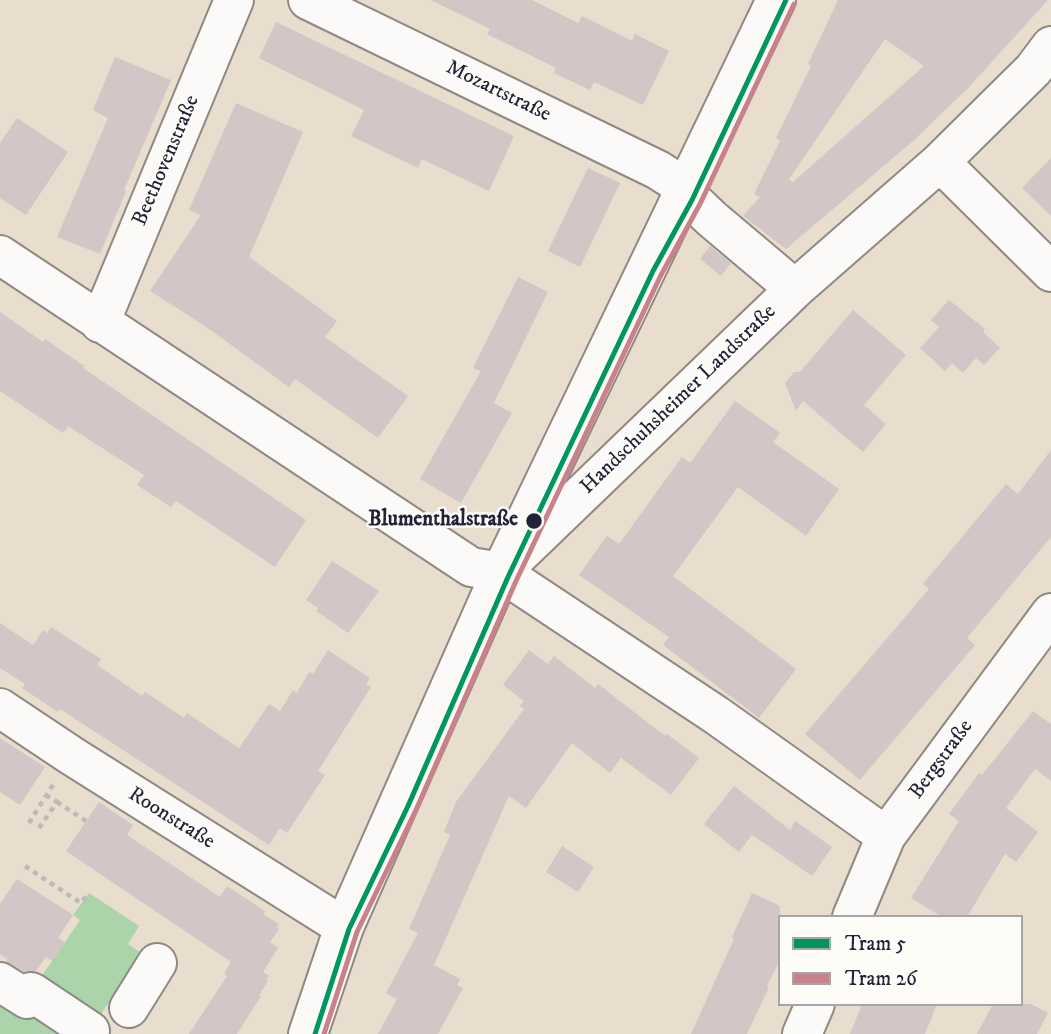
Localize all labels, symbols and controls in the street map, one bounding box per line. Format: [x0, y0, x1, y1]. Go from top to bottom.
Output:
street label: Mozartstraße [441, 56, 555, 128]
street label: Beethovenstraße [128, 92, 206, 230]
street label: Handschuhsheimer Landstraße [576, 300, 782, 500]
place label: Blumenthalstraße [368, 508, 518, 534]
marker: Blumenthalstraße [524, 511, 544, 531]
street label: Bergstraße [905, 715, 979, 805]
street label: Roonstraße [123, 783, 219, 855]
legend [778, 915, 1023, 1006]
text: Tram 5 [845, 931, 906, 957]
text: Tram 26 [845, 966, 917, 992]

